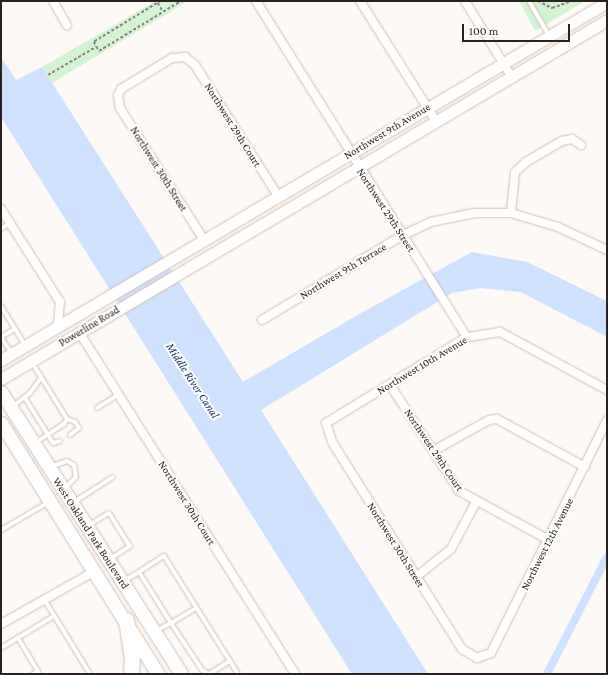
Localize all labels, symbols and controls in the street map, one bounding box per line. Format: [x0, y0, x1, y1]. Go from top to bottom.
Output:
scale bar [464, 16, 572, 42]
text: 100 m [469, 24, 498, 38]
street label: Northwest 29th Court [202, 81, 264, 169]
street label: Northwest 9th Avenue [341, 100, 433, 162]
street label: Northwest 30th Street [128, 124, 190, 214]
street label: Northwest 29th Street [354, 166, 418, 254]
street label: Northwest 9th Terrace [297, 240, 389, 302]
street label: Powerline Road [56, 303, 122, 349]
street label: Northwest 10th Avenue [375, 333, 469, 397]
water label: Middle River Canal [162, 340, 222, 422]
street label: Northwest 29th Court [402, 406, 466, 494]
street label: Northwest 30th Court [156, 458, 218, 548]
street label: West Oakland Park Boulevard [50, 475, 132, 591]
street label: Northwest 12th Avenue [518, 496, 576, 592]
street label: Northwest 30th Street [365, 500, 427, 590]

